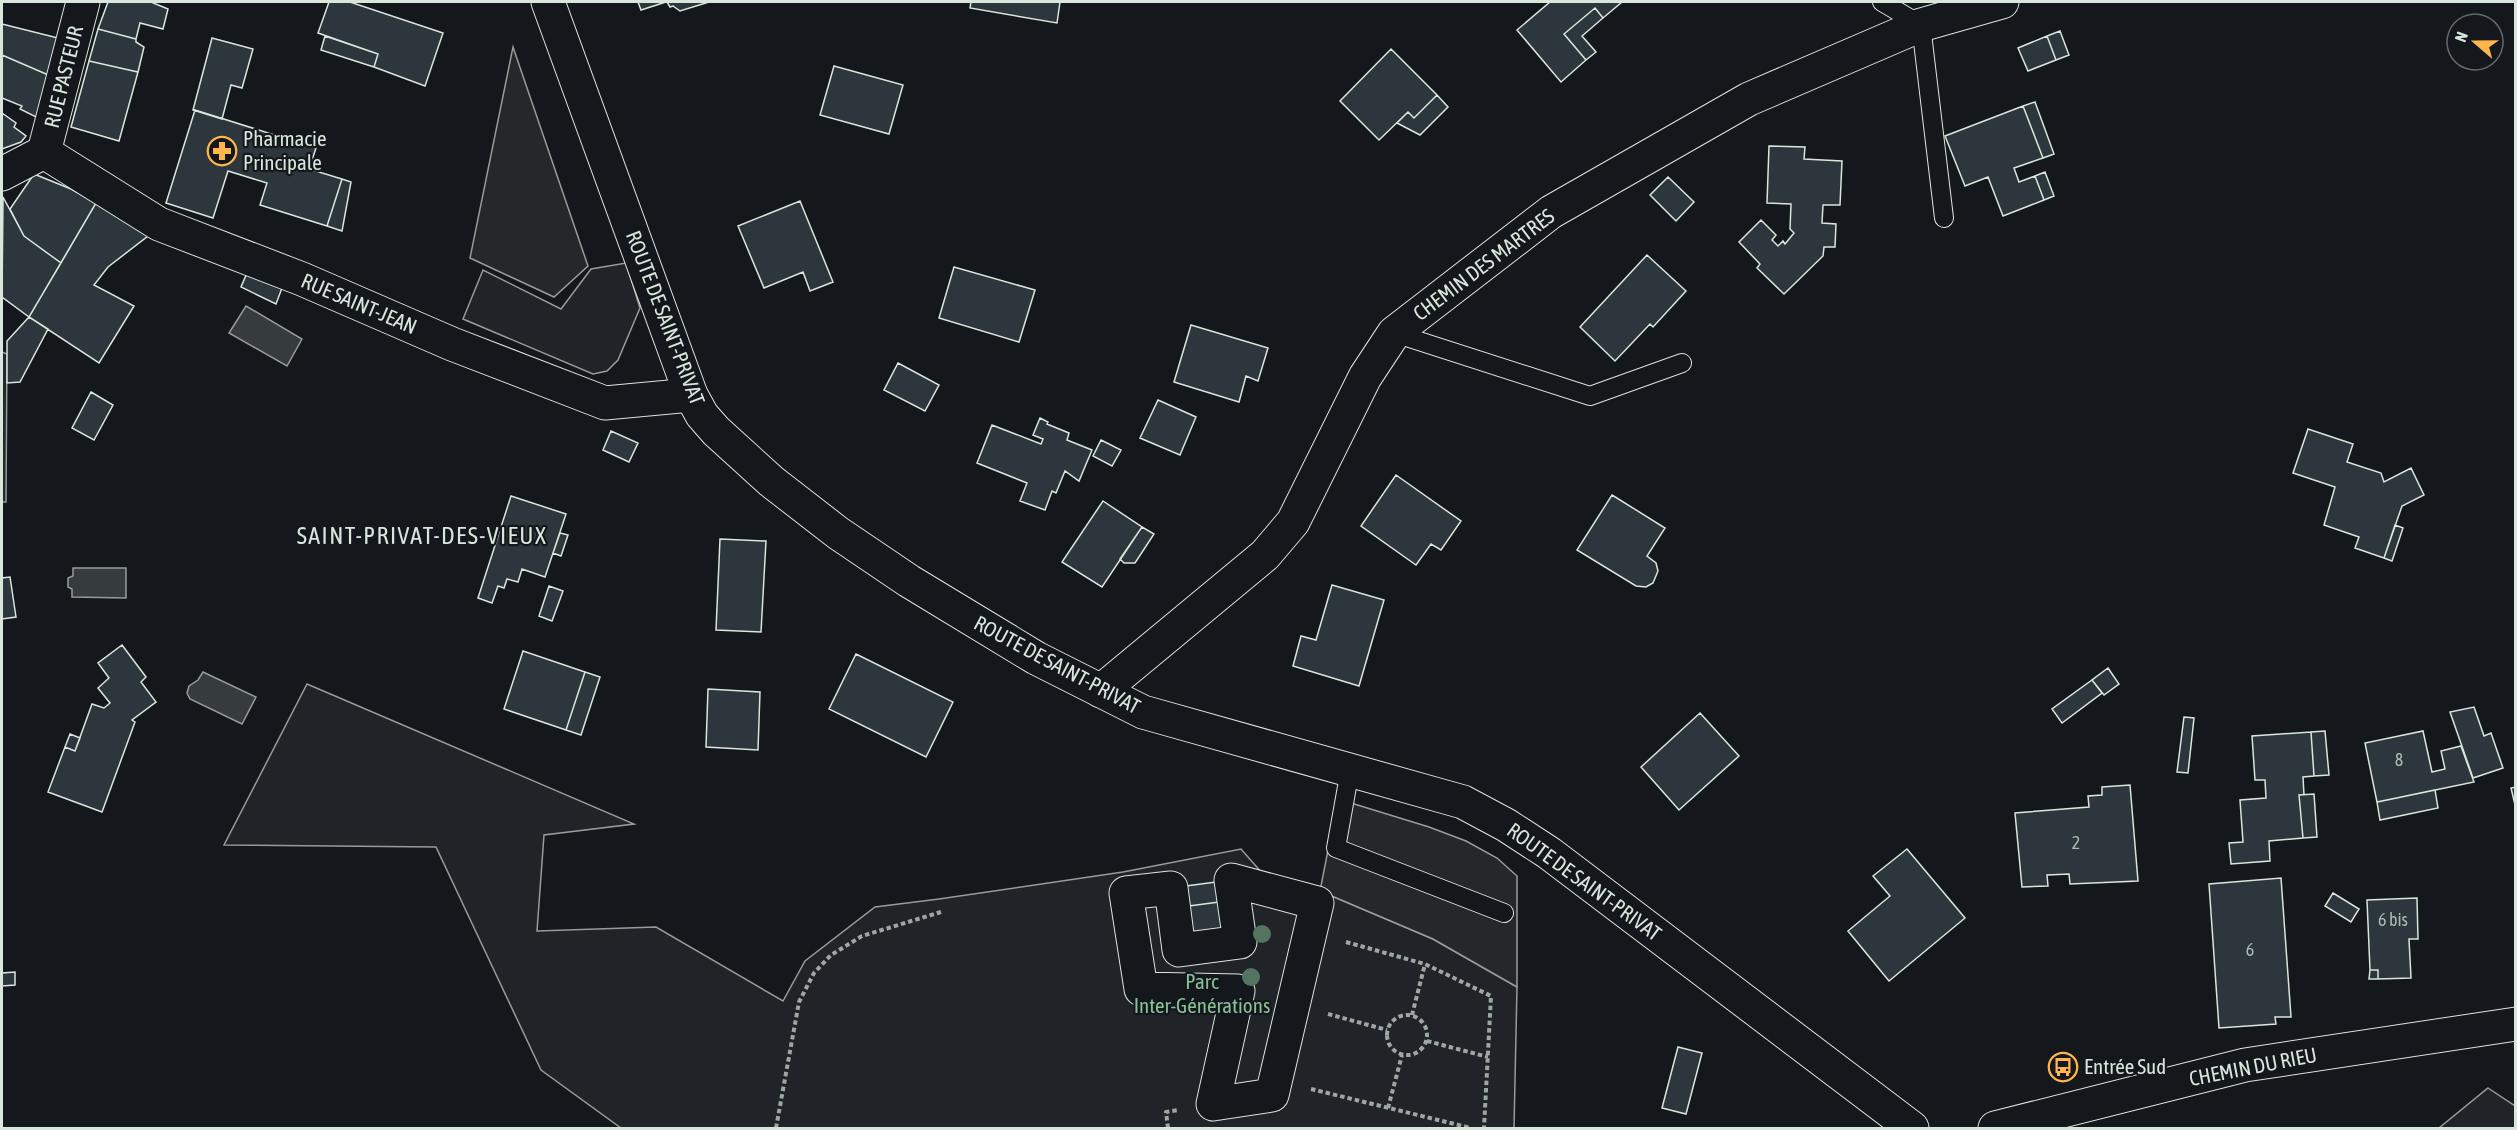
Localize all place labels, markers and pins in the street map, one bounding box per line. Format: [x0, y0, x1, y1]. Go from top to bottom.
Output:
place label: Pharmacie Principale [243, 126, 326, 174]
pharmacy icon: Pharmacie Principale [206, 135, 238, 167]
bus stop icon: Entrée Sud [2047, 1051, 2079, 1083]
place label: Entrée Sud [2084, 1054, 2166, 1078]

